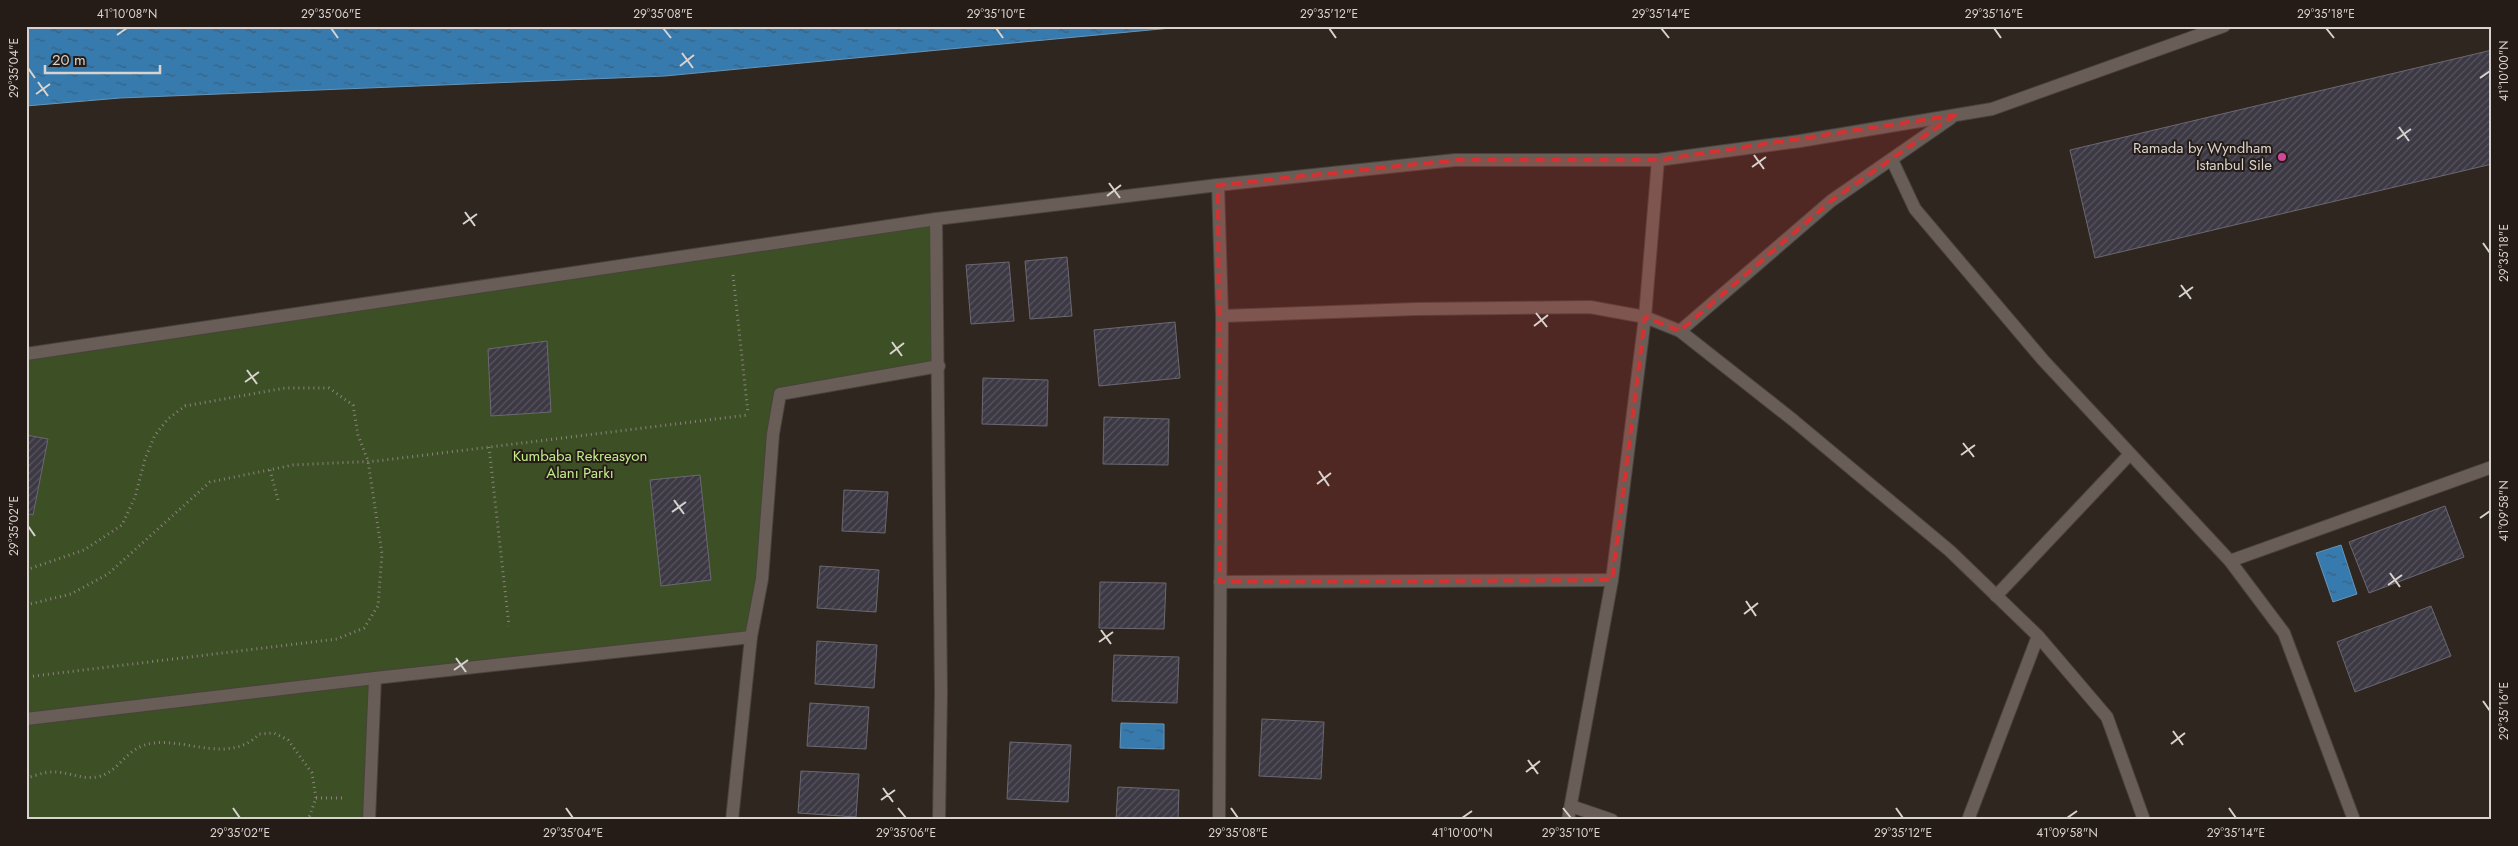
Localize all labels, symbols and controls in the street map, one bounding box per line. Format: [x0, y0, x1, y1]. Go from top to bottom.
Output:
text: 41°10'08"N [97, 5, 157, 23]
text: 29°35'06"E [301, 5, 361, 23]
text: 29°35'08"E [633, 5, 693, 23]
text: 29°35'10"E [967, 5, 1025, 23]
text: 29°35'12"E [1300, 5, 1358, 23]
text: 29°35'14"E [1632, 5, 1690, 23]
text: 29°35'16"E [1965, 5, 2023, 23]
text: 29°35'18"E [2297, 5, 2355, 23]
text: 29°35'04"E [5, 38, 23, 98]
text: 41°10'00"N [2495, 40, 2513, 102]
scale bar [45, 42, 160, 74]
text: 20 m [52, 49, 86, 71]
place label: Ramada by Wyndham Istanbul Sile [2133, 137, 2272, 176]
marker: Ramada by Wyndham Istanbul Sile [2276, 151, 2288, 163]
text: 29°35'18"E [2495, 224, 2513, 282]
park label: Kumbaba Rekreasyon Alanı Parkı [513, 445, 647, 484]
text: 41°09'58"N [2495, 480, 2513, 542]
text: 29°35'02"E [5, 496, 23, 556]
text: 29°35'16"E [2495, 682, 2513, 740]
text: 29°35'02"E [210, 824, 270, 842]
text: 29°35'04"E [543, 824, 603, 842]
text: 29°35'06"E [876, 824, 936, 842]
text: 29°35'08"E [1208, 824, 1268, 842]
text: 41°10'00"N [1431, 824, 1493, 842]
text: 29°35'10"E [1542, 824, 1600, 842]
text: 29°35'12"E [1874, 824, 1932, 842]
text: 41°09'58"N [2036, 824, 2098, 842]
text: 29°35'14"E [2207, 824, 2265, 842]

